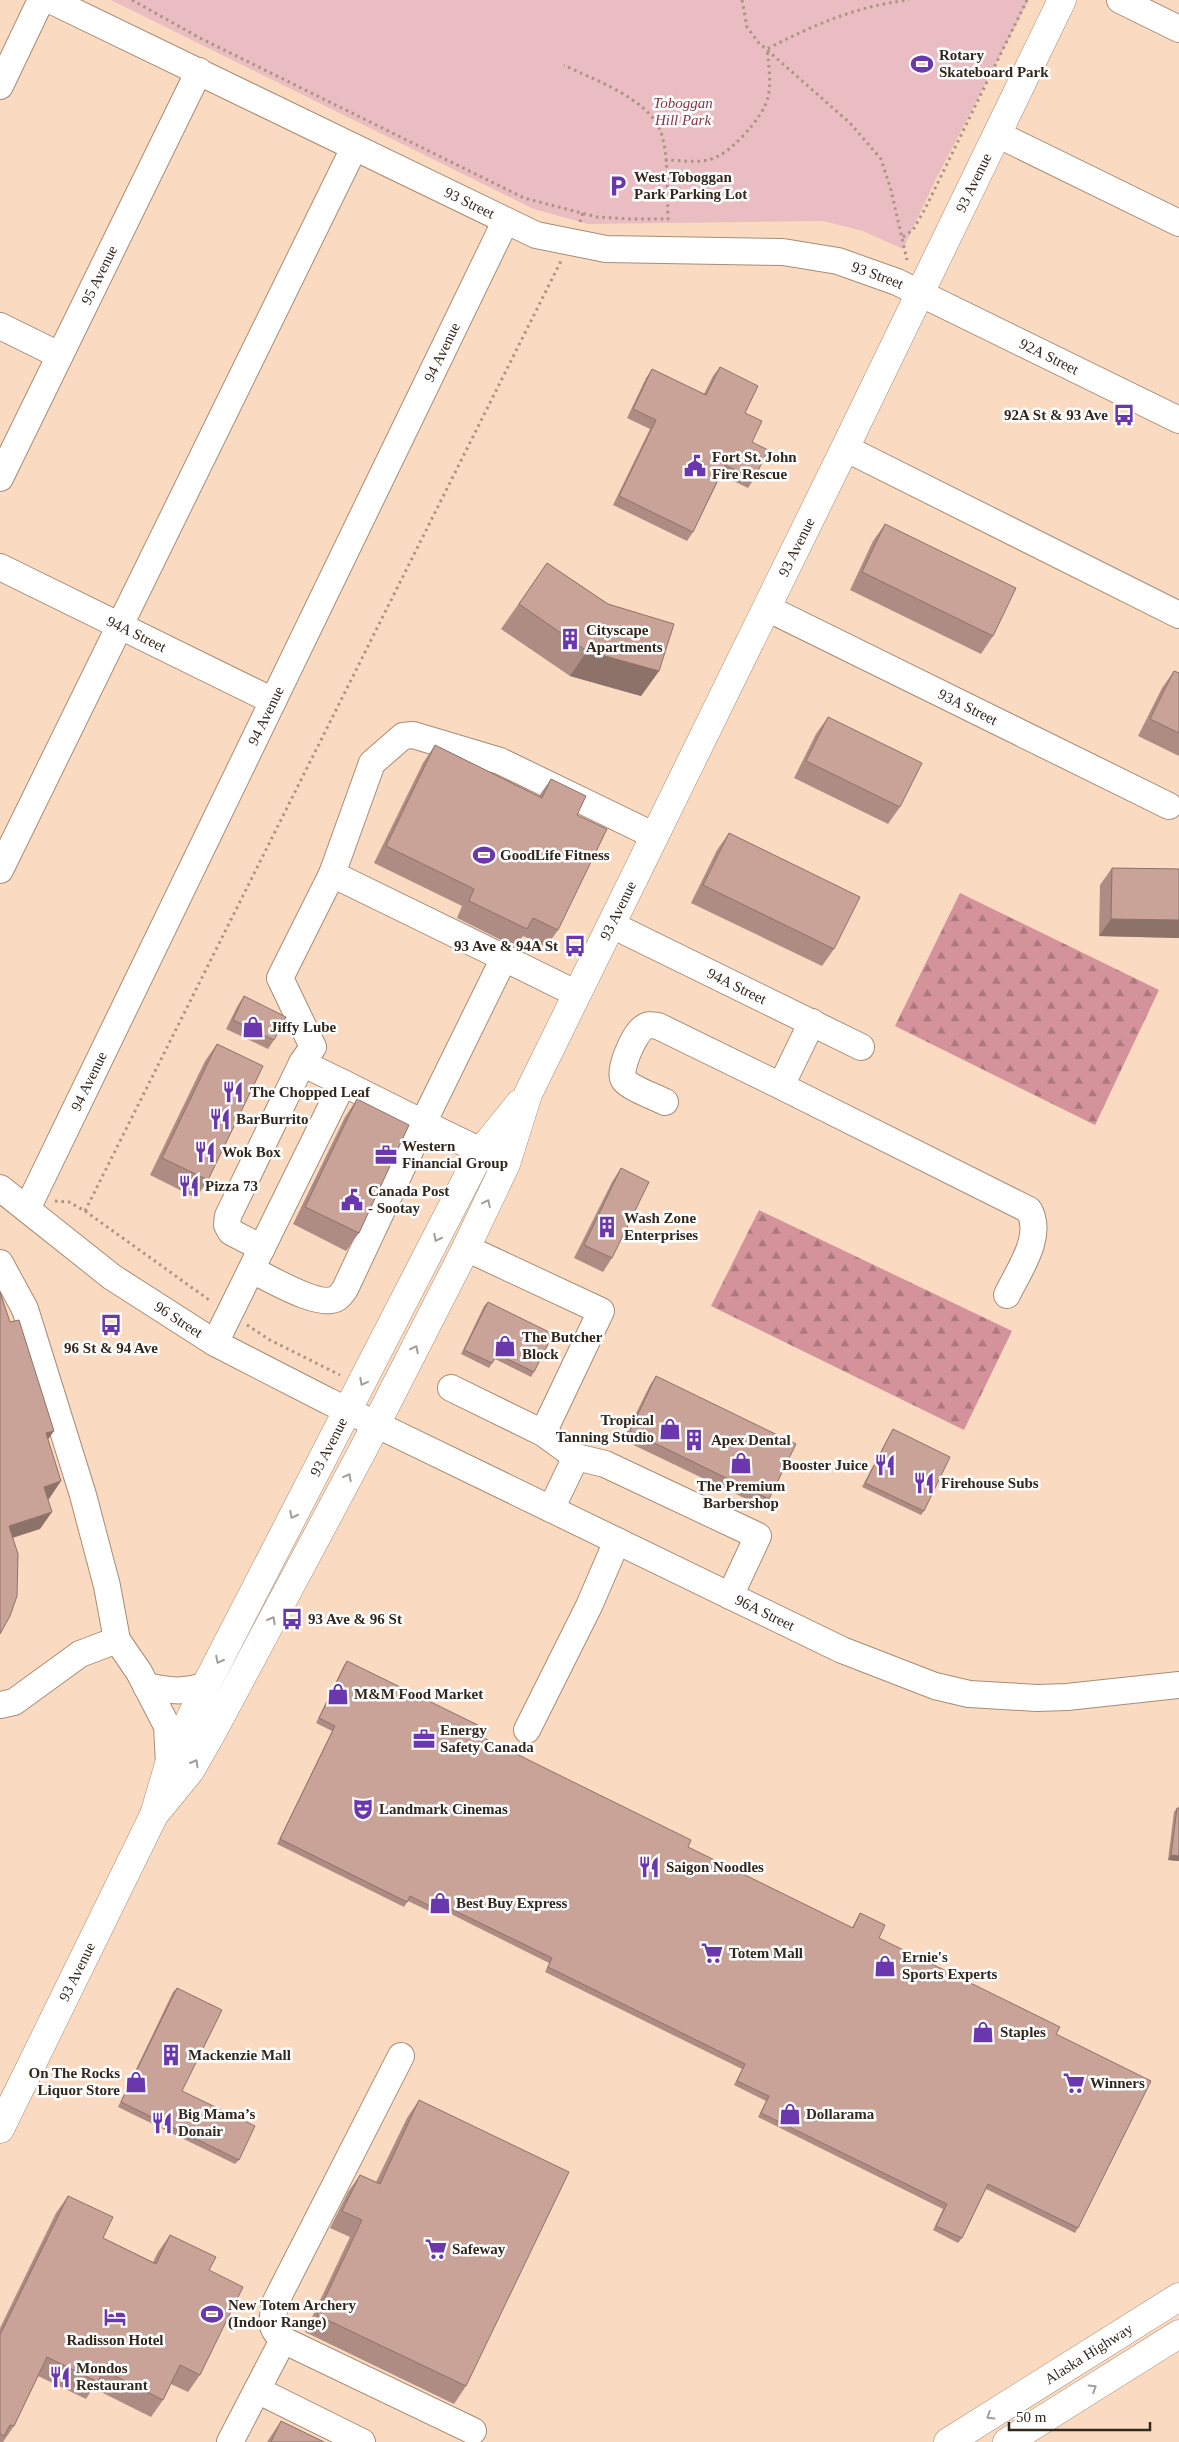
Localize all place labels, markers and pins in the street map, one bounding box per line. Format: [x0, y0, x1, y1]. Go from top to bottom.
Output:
place label: Rotary Skateboard Park [939, 47, 1049, 80]
sports icon: Rotary Skateboard Park [909, 51, 935, 77]
place label: West Toboggan Park Parking Lot [634, 169, 747, 202]
parking icon: West Toboggan Park Parking Lot [605, 173, 631, 199]
bus stop icon: 92A St & 93 Ave [1111, 402, 1137, 428]
place label: 92A St & 93 Ave [1004, 407, 1108, 423]
place label: Fort St. John Fire Rescue [712, 449, 797, 482]
public building icon: Fort St. John Fire Rescue [682, 453, 708, 479]
place label: Cityscape Apartments [586, 622, 663, 655]
building icon: Cityscape Apartments [557, 626, 583, 652]
sports icon: GoodLife Fitness [471, 842, 497, 868]
place label: GoodLife Fitness [500, 847, 610, 863]
bus stop icon: 93 Ave & 94A St [562, 933, 588, 959]
place label: 93 Ave & 94A St [454, 938, 558, 954]
shop icon: Jiffy Lube [240, 1014, 266, 1040]
place label: Jiffy Lube [270, 1019, 337, 1035]
restaurant icon: The Chopped Leaf [220, 1079, 246, 1105]
place label: The Chopped Leaf [250, 1084, 371, 1100]
restaurant icon: BarBurrito [207, 1106, 233, 1132]
place label: BarBurrito [236, 1111, 309, 1127]
place label: Western Financial Group [402, 1138, 508, 1171]
restaurant icon: Wok Box [192, 1139, 218, 1165]
office icon: Western Financial Group [373, 1142, 399, 1168]
place label: Wok Box [222, 1144, 281, 1160]
restaurant icon: Pizza 73 [176, 1173, 202, 1199]
place label: Pizza 73 [205, 1178, 258, 1194]
place label: Canada Post - Sootay [368, 1183, 449, 1216]
public building icon: Canada Post - Sootay [339, 1187, 365, 1213]
place label: Wash Zone Enterprises [624, 1210, 698, 1243]
building icon: Wash Zone Enterprises [594, 1214, 620, 1240]
bus stop icon: 96 St & 94 Ave [98, 1312, 124, 1338]
place label: The Butcher Block [522, 1329, 603, 1362]
shop icon: The Butcher Block [492, 1333, 518, 1359]
place label: 96 St & 94 Ave [64, 1340, 158, 1356]
place label: Tropical Tanning Studio [556, 1412, 654, 1445]
shop icon: Tropical Tanning Studio [657, 1416, 683, 1442]
building icon: Apex Dental [681, 1427, 707, 1453]
place label: Apex Dental [711, 1432, 791, 1448]
shop icon: The Premium Barbershop [728, 1450, 754, 1476]
restaurant icon: Booster Juice [872, 1452, 898, 1478]
place label: Booster Juice [782, 1457, 868, 1473]
restaurant icon: Firehouse Subs [911, 1470, 937, 1496]
place label: Firehouse Subs [941, 1475, 1039, 1491]
place label: The Premium Barbershop [697, 1478, 786, 1511]
bus stop icon: 93 Ave & 96 St [279, 1606, 305, 1632]
place label: 93 Ave & 96 St [308, 1611, 402, 1627]
shop icon: M&M Food Market [325, 1681, 351, 1707]
place label: M&M Food Market [354, 1686, 483, 1702]
place label: Energy Safety Canada [440, 1722, 534, 1755]
office icon: Energy Safety Canada [411, 1726, 437, 1752]
theatre icon: Landmark Cinemas [350, 1796, 376, 1822]
place label: Landmark Cinemas [379, 1801, 508, 1817]
restaurant icon: Saigon Noodles [636, 1854, 662, 1880]
place label: Saigon Noodles [666, 1859, 764, 1875]
shop icon: Best Buy Express [427, 1890, 453, 1916]
place label: Best Buy Express [456, 1895, 568, 1911]
supermarket icon: Totem Mall [699, 1940, 725, 1966]
place label: Totem Mall [729, 1945, 803, 1961]
place label: Ernie's Sports Experts [902, 1949, 998, 1982]
shop icon: Ernie's Sports Experts [872, 1953, 898, 1979]
shop icon: Staples [970, 2019, 996, 2045]
place label: Staples [1000, 2024, 1046, 2040]
building icon: Mackenzie Mall [158, 2042, 184, 2068]
place label: Mackenzie Mall [188, 2047, 291, 2063]
place label: On The Rocks Liquor Store [29, 2065, 120, 2098]
shop icon: On The Rocks Liquor Store [123, 2069, 149, 2095]
supermarket icon: Winners [1061, 2070, 1087, 2096]
place label: Winners [1090, 2075, 1145, 2091]
shop icon: Dollarama [777, 2101, 803, 2127]
place label: Big Mama’s Donair [178, 2106, 256, 2139]
place label: Dollarama [806, 2106, 875, 2122]
restaurant icon: Big Mama’s Donair [149, 2110, 175, 2136]
supermarket icon: Safeway [423, 2236, 449, 2262]
place label: Safeway [452, 2241, 506, 2257]
place label: New Totem Archery (Indoor Range) [228, 2297, 357, 2331]
sports icon: New Totem Archery (Indoor Range) [199, 2301, 225, 2327]
hotel icon: Radisson Hotel [102, 2304, 128, 2330]
place label: Radisson Hotel [66, 2332, 164, 2348]
place label: Mondos Restaurant [76, 2360, 148, 2393]
restaurant icon: Mondos Restaurant [47, 2364, 73, 2390]

